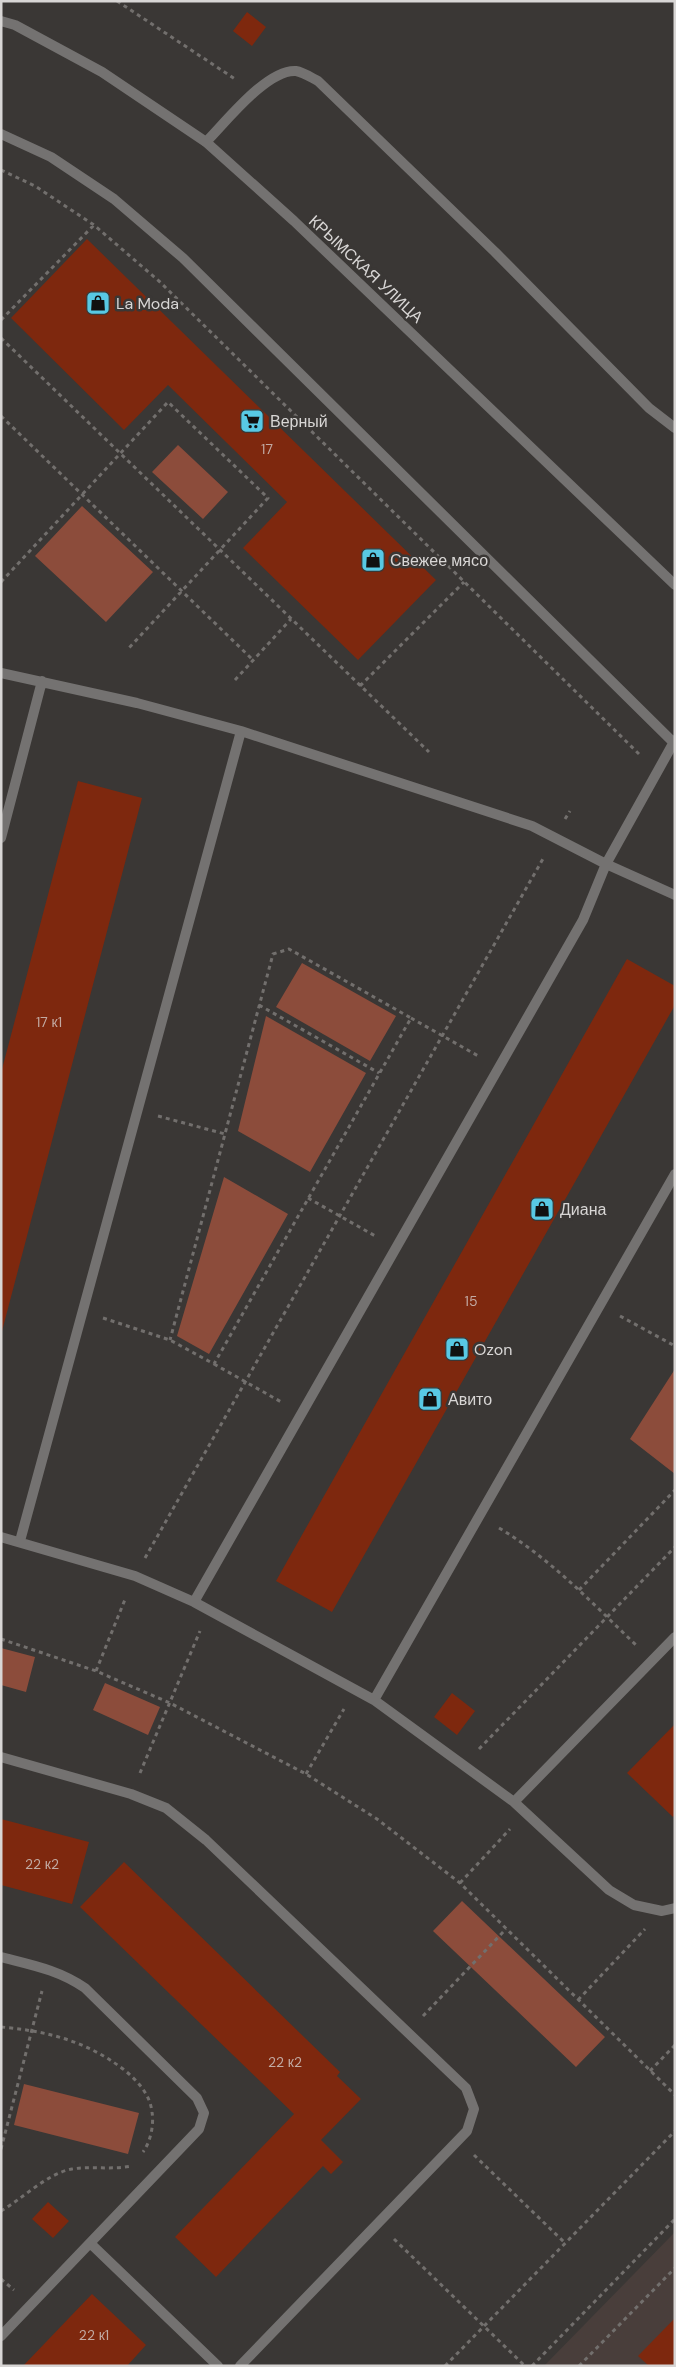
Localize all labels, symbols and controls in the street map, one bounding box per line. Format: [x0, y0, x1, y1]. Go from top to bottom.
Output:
street label: КРЫМСКАЯ УЛИЦА [304, 211, 428, 328]
shop icon: La Moda [85, 290, 111, 316]
place label: La Moda [116, 293, 179, 314]
supermarket icon: Верный [239, 408, 265, 434]
place label: Верный [270, 411, 328, 432]
house number: 17 [261, 440, 273, 458]
shop icon: Свежее мясо [360, 547, 386, 573]
place label: Свежее мясо [390, 550, 488, 571]
house number: 17 к1 [36, 1013, 62, 1031]
shop icon: Диана [529, 1196, 555, 1222]
place label: Диана [560, 1199, 607, 1220]
house number: 15 [465, 1292, 477, 1310]
shop icon: Ozon [444, 1336, 470, 1362]
place label: Ozon [474, 1339, 512, 1360]
shop icon: Авито [417, 1386, 443, 1412]
place label: Авито [448, 1389, 492, 1410]
house number: 22 к2 [25, 1855, 59, 1873]
house number: 22 к2 [268, 2053, 302, 2071]
house number: 22 к1 [79, 2326, 109, 2344]

